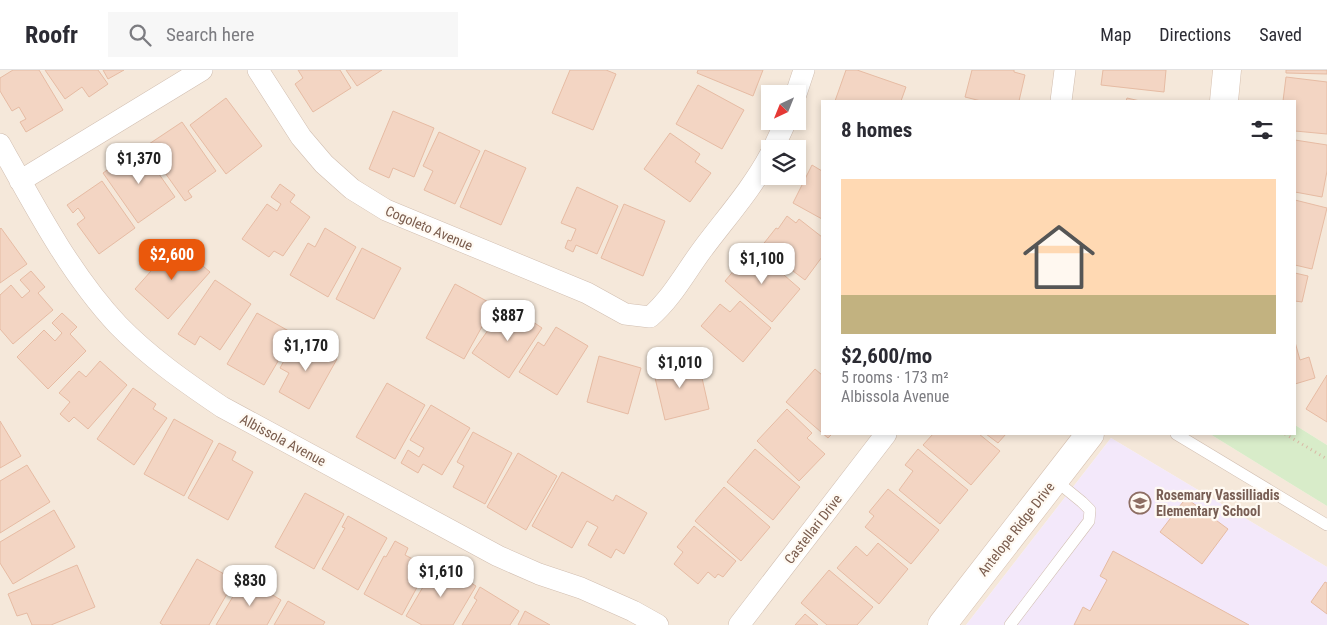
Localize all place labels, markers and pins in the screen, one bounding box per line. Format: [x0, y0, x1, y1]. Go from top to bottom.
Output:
pin: $1,370 [98, 142, 180, 185]
pin: $2,600 [131, 238, 213, 281]
pin: $1,100 [721, 242, 803, 285]
pin: $887 [478, 300, 538, 342]
pin: $1,170 [265, 330, 347, 372]
pin: $1,010 [639, 346, 721, 389]
place label: Rosemary Vassilliadis Elementary School [1156, 487, 1280, 519]
school or university icon: Rosemary Vassilliadis Elementary School [1128, 491, 1152, 515]
pin: $1,610 [400, 556, 482, 598]
pin: $830 [220, 564, 280, 607]

